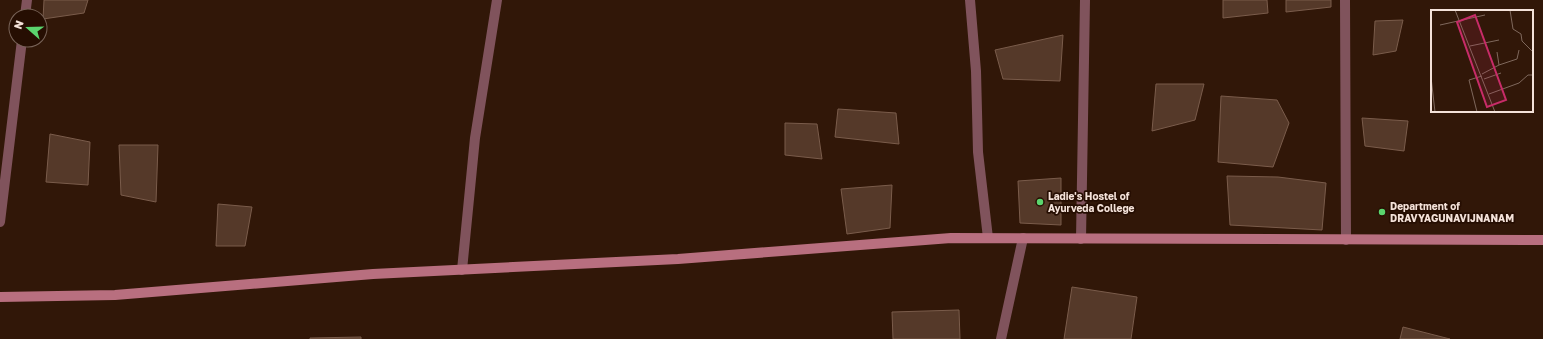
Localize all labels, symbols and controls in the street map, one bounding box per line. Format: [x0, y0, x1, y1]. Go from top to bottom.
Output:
north arrow [8, 8, 48, 48]
inset map [1431, 10, 1533, 112]
text: N [11, 18, 26, 31]
place label: Ladie's Hostel of Ayurveda College [1048, 190, 1135, 214]
marker: Ladie's Hostel of Ayurveda College [1035, 197, 1045, 207]
place label: Department of DRAVYAGUNAVIJNANAM [1390, 200, 1514, 224]
marker: Department of DRAVYAGUNAVIJNANAM [1377, 207, 1387, 217]

